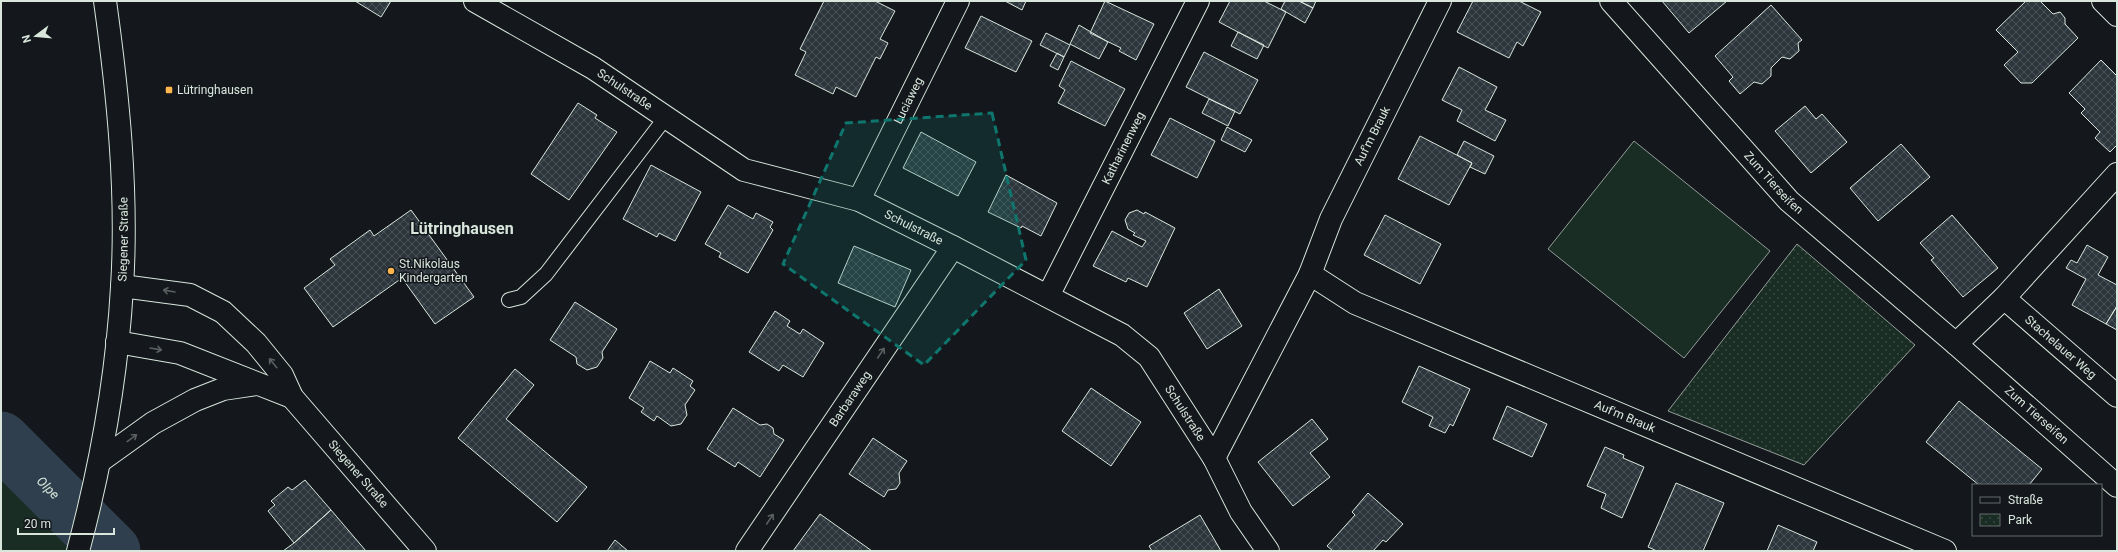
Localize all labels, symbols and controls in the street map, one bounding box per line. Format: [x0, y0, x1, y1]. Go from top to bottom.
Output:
north arrow [16, 16, 56, 56]
text: N [19, 33, 34, 44]
street label: Schulstraße [594, 66, 655, 113]
street label: Luciaweg [891, 75, 926, 126]
place label: Lütringhausen [177, 83, 253, 97]
marker: Lütringhausen [164, 85, 174, 95]
street label: Auf'm Brauk [1351, 103, 1393, 168]
street label: Katharinenweg [1099, 109, 1148, 187]
street label: Zum Tierseifen [1741, 149, 1806, 217]
street label: Siegener Straße [115, 197, 131, 282]
street label: Schulstraße [882, 207, 945, 248]
district label: Lütringhausen [410, 219, 514, 238]
place label: St.Nikolaus Kindergarten [399, 257, 468, 285]
marker: St.Nikolaus Kindergarten [386, 266, 396, 276]
one-way arrow [163, 287, 176, 295]
street label: Stachelauer Weg [2022, 312, 2099, 382]
one-way arrow [149, 345, 162, 353]
one-way arrow [877, 348, 886, 359]
one-way arrow [268, 358, 277, 369]
street label: Barbaraweg [826, 368, 874, 429]
street label: Schulstraße [1162, 383, 1208, 444]
street label: Zum Tierseifen [2002, 383, 2071, 447]
street label: Auf'm Brauk [1592, 397, 1658, 436]
one-way arrow [126, 434, 137, 442]
street label: Siegener Straße [325, 437, 391, 510]
water label: Olpe [34, 473, 63, 502]
legend [1972, 484, 2102, 536]
text: Straße [2008, 493, 2043, 507]
scale bar [18, 510, 114, 536]
text: Park [2008, 513, 2033, 527]
one-way arrow [766, 514, 774, 525]
text: 20 m [24, 517, 51, 531]

